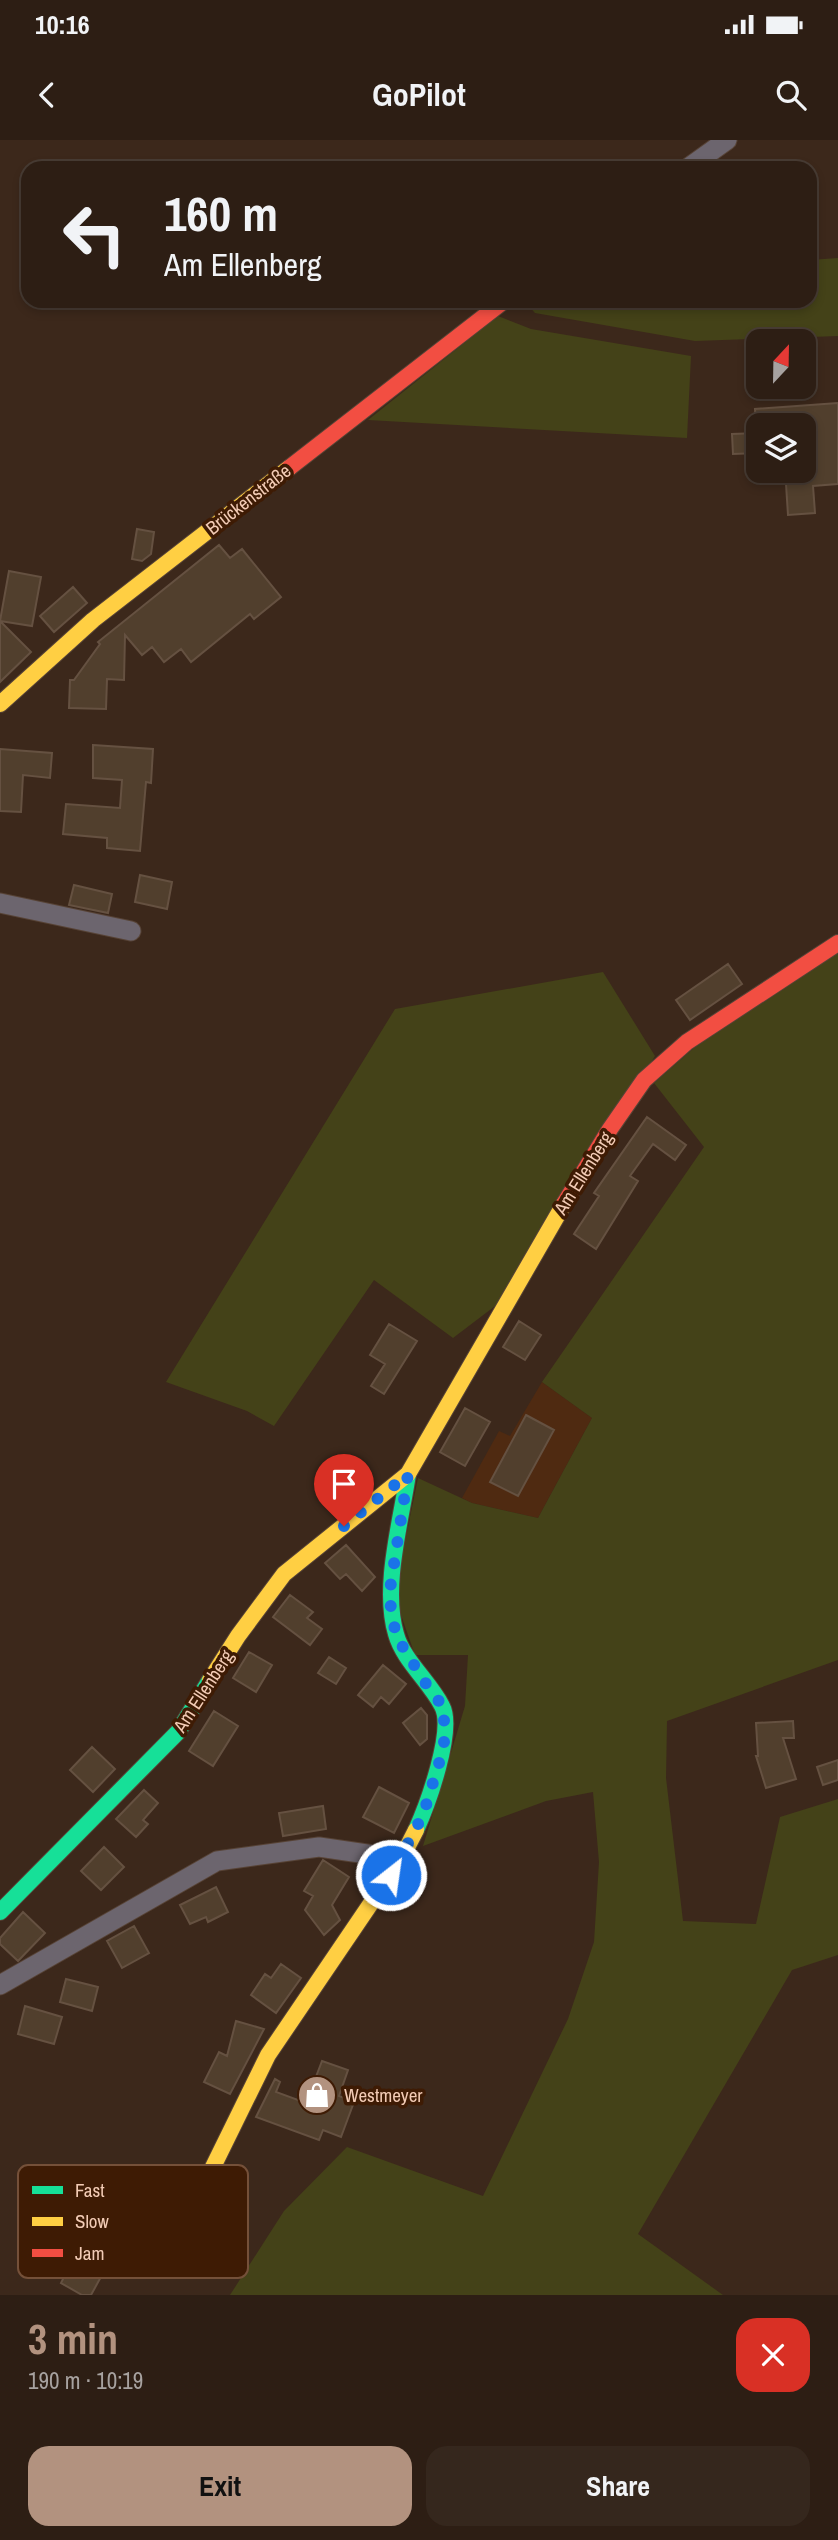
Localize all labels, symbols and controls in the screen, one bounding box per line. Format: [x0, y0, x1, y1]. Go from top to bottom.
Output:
text: 10:16 [35, 7, 90, 42]
text: GoPilot [372, 73, 466, 116]
icon: back [28, 76, 66, 114]
icon: search [772, 76, 810, 114]
text: 160 m [164, 180, 278, 246]
icon: left [49, 189, 140, 280]
text: Am Ellenberg [164, 243, 322, 286]
north arrow [746, 329, 816, 399]
map controls [746, 329, 816, 483]
button: layers [746, 413, 816, 483]
street label: Brückenstraße [200, 458, 296, 540]
street label: Am Ellenberg [547, 1126, 619, 1220]
pin [314, 1454, 374, 1526]
icon: arrive [325, 1465, 363, 1503]
street label: Am Ellenberg [166, 1644, 240, 1738]
position arrow [354, 1838, 428, 1912]
shop icon: Westmeyer [296, 2074, 338, 2116]
place label: Westmeyer [344, 2082, 423, 2108]
legend [18, 2165, 248, 2278]
text: Fast [75, 2177, 105, 2203]
text: Slow [75, 2208, 110, 2234]
text: Jam [75, 2240, 104, 2266]
text: 3 min [28, 2311, 118, 2367]
button: close [736, 2318, 810, 2392]
text: 190 m · 10:19 [28, 2365, 143, 2396]
button: Exit [28, 2446, 412, 2526]
button: Share [426, 2446, 810, 2526]

